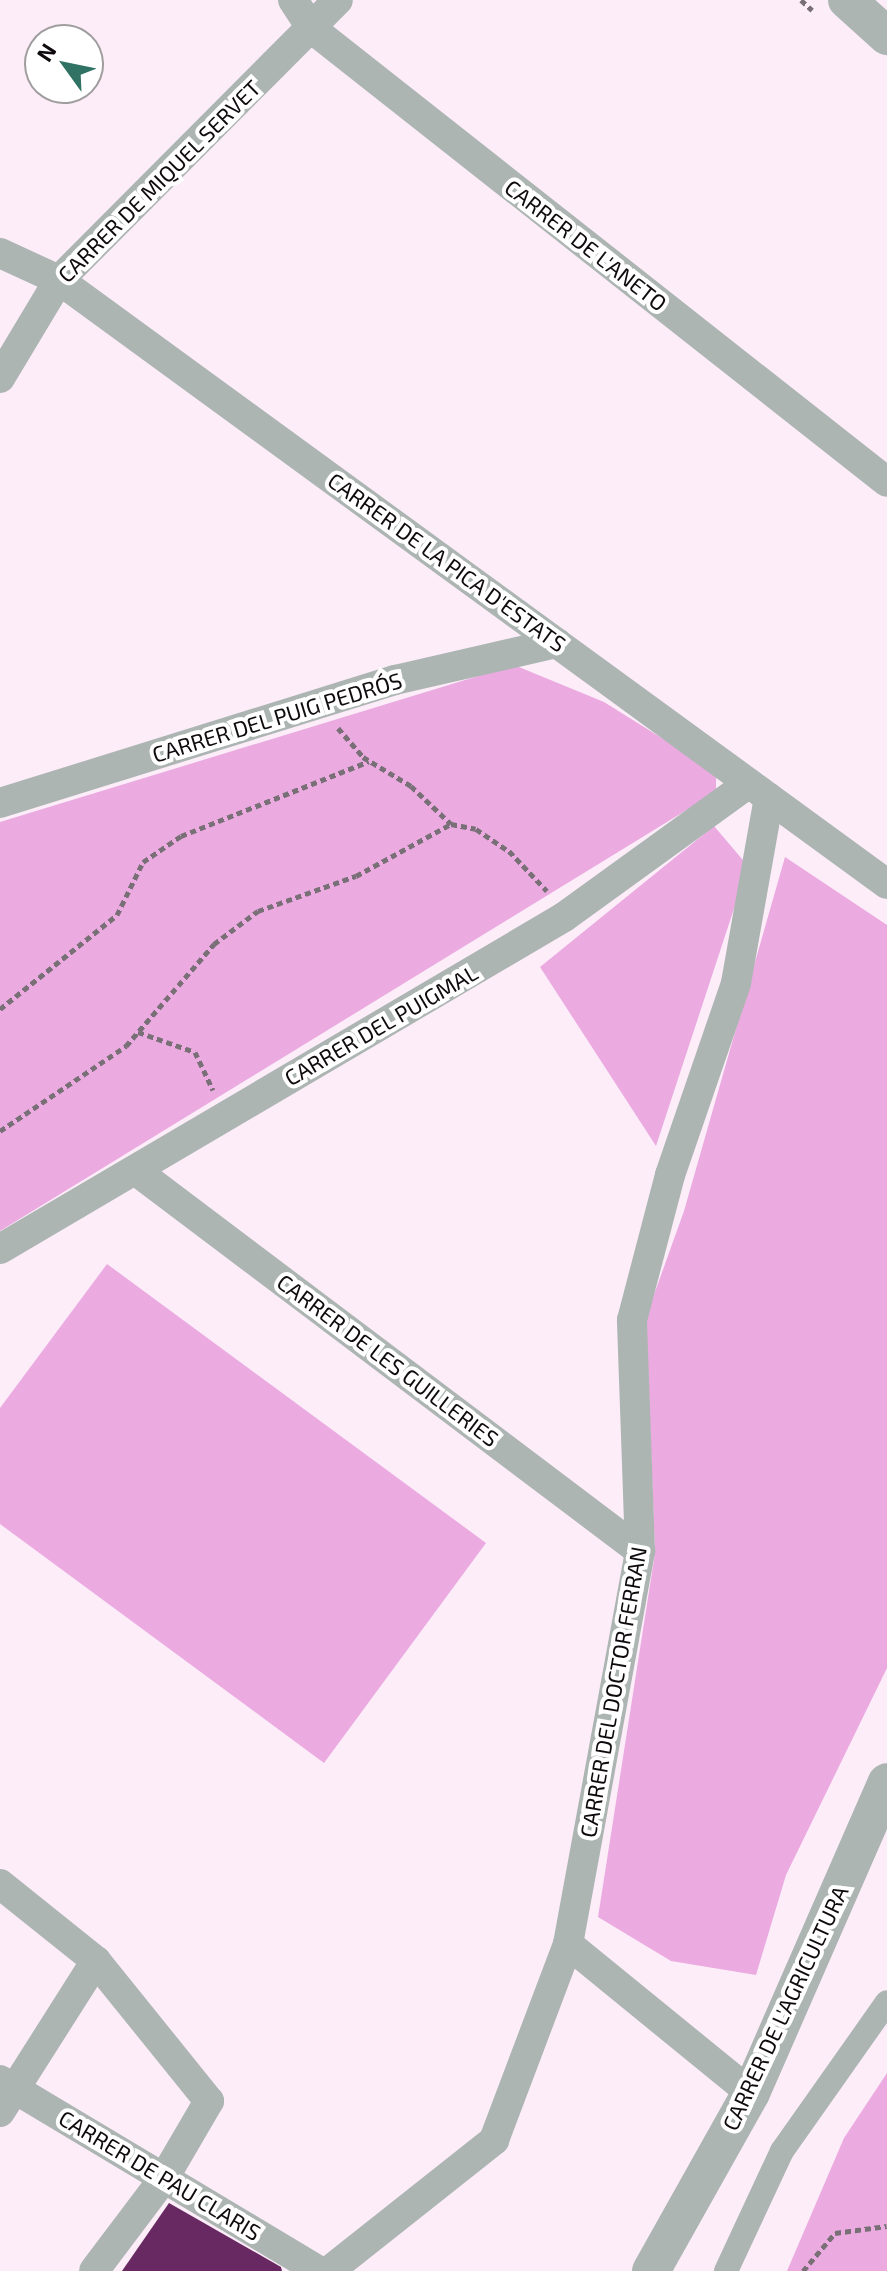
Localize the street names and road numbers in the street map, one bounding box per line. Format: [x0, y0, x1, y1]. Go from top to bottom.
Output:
street label: CARRER DE MIQUEL SERVET [52, 74, 266, 288]
street label: CARRER DE L'ANETO [500, 174, 672, 316]
street label: CARRER DE LA PICA D'ESTATS [322, 466, 572, 658]
street label: CARRER DEL PUIG PEDRÓS [149, 666, 405, 768]
street label: CARRER DEL PUIGMAL [280, 959, 482, 1091]
street label: CARRER DE LES GUILLERIES [272, 1268, 504, 1452]
street label: CARRER DEL DOCTOR FERRAN [574, 1544, 652, 1840]
street label: CARRER DE L'AGRICULTURA [717, 1881, 853, 2135]
street label: CARRER DE PAU CLARIS [54, 2104, 266, 2246]

